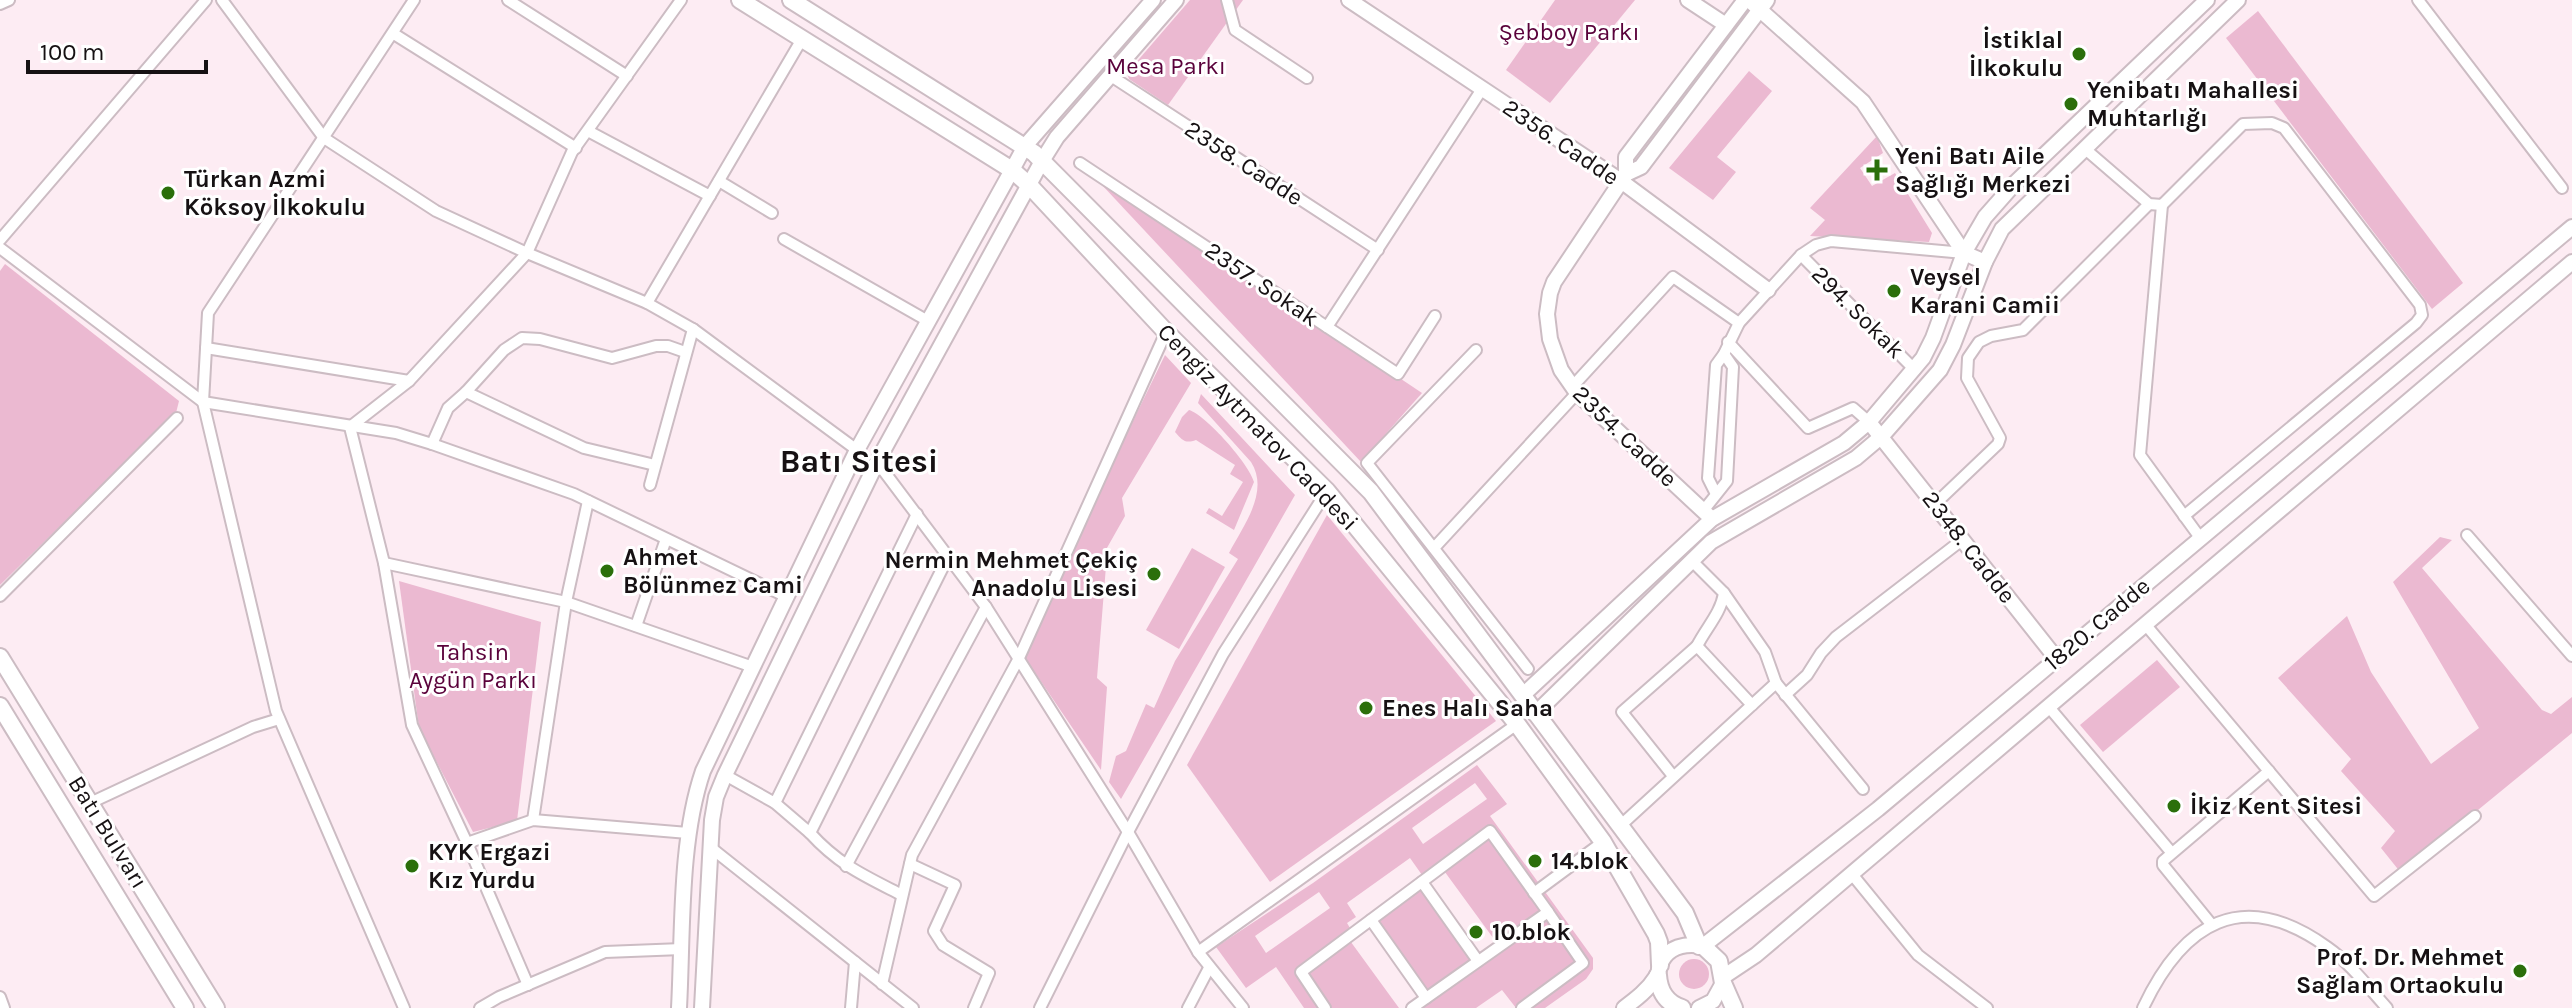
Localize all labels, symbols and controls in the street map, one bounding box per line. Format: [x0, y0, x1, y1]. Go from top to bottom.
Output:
park label: Şebboy Parkı [1498, 18, 1640, 46]
scale bar [28, 24, 206, 74]
place label: İstiklal İlkokulu [1969, 26, 2063, 82]
text: 100 m [40, 38, 105, 66]
marker: İstiklal İlkokulu [2070, 45, 2088, 63]
park label: Mesa Parkı [1106, 52, 1226, 80]
place label: Yenibatı Mahallesi Muhtarlığı [2087, 76, 2299, 132]
street label: 2356. Cadde [1498, 93, 1624, 191]
marker: Yenibatı Mahallesi Muhtarlığı [2062, 95, 2080, 113]
street label: 2358. Cadde [1180, 114, 1308, 212]
place label: Yeni Batı Aile Sağlığı Merkezi [1895, 142, 2071, 198]
marker: Yeni Batı Aile Sağlığı Merkezi [1866, 159, 1888, 181]
place label: Türkan Azmi Köksoy İlkokulu [184, 165, 366, 221]
marker: Türkan Azmi Köksoy İlkokulu [159, 184, 177, 202]
street label: 2357. Sokak [1200, 236, 1324, 332]
street label: 294. Sokak [1806, 260, 1910, 364]
place label: Veysel Karani Camii [1910, 263, 2060, 319]
marker: Veysel Karani Camii [1885, 282, 1903, 300]
street label: Cengiz Aytmatov Caddesi [1152, 318, 1364, 536]
street label: 2354. Cadde [1567, 379, 1683, 493]
district label: Batı Sitesi [780, 443, 938, 480]
street label: 2348. Cadde [1916, 485, 2022, 609]
place label: Ahmet Bölünmez Cami [623, 543, 803, 599]
place label: Nermin Mehmet Çekiç Anadolu Lisesi [885, 546, 1138, 602]
marker: Ahmet Bölünmez Cami [598, 562, 616, 580]
marker: Nermin Mehmet Çekiç Anadolu Lisesi [1145, 565, 1163, 583]
street label: 1820. Cadde [2038, 572, 2156, 676]
park label: Tahsin Aygün Parkı [409, 638, 537, 694]
place label: Enes Halı Saha [1382, 694, 1553, 722]
marker: Enes Halı Saha [1357, 699, 1375, 717]
street label: Batı Bulvarı [62, 771, 154, 893]
place label: İkiz Kent Sitesi [2190, 792, 2362, 820]
marker: İkiz Kent Sitesi [2165, 797, 2183, 815]
place label: KYK Ergazi Kız Yurdu [428, 838, 551, 894]
place label: 14.blok [1551, 847, 1629, 875]
marker: 14.blok [1526, 852, 1544, 870]
marker: KYK Ergazi Kız Yurdu [403, 857, 421, 875]
place label: 10.blok [1492, 918, 1571, 946]
marker: 10.blok [1467, 923, 1485, 941]
place label: Prof. Dr. Mehmet Sağlam Ortaokulu [2296, 943, 2504, 999]
marker: Prof. Dr. Mehmet Sağlam Ortaokulu [2511, 962, 2529, 980]

